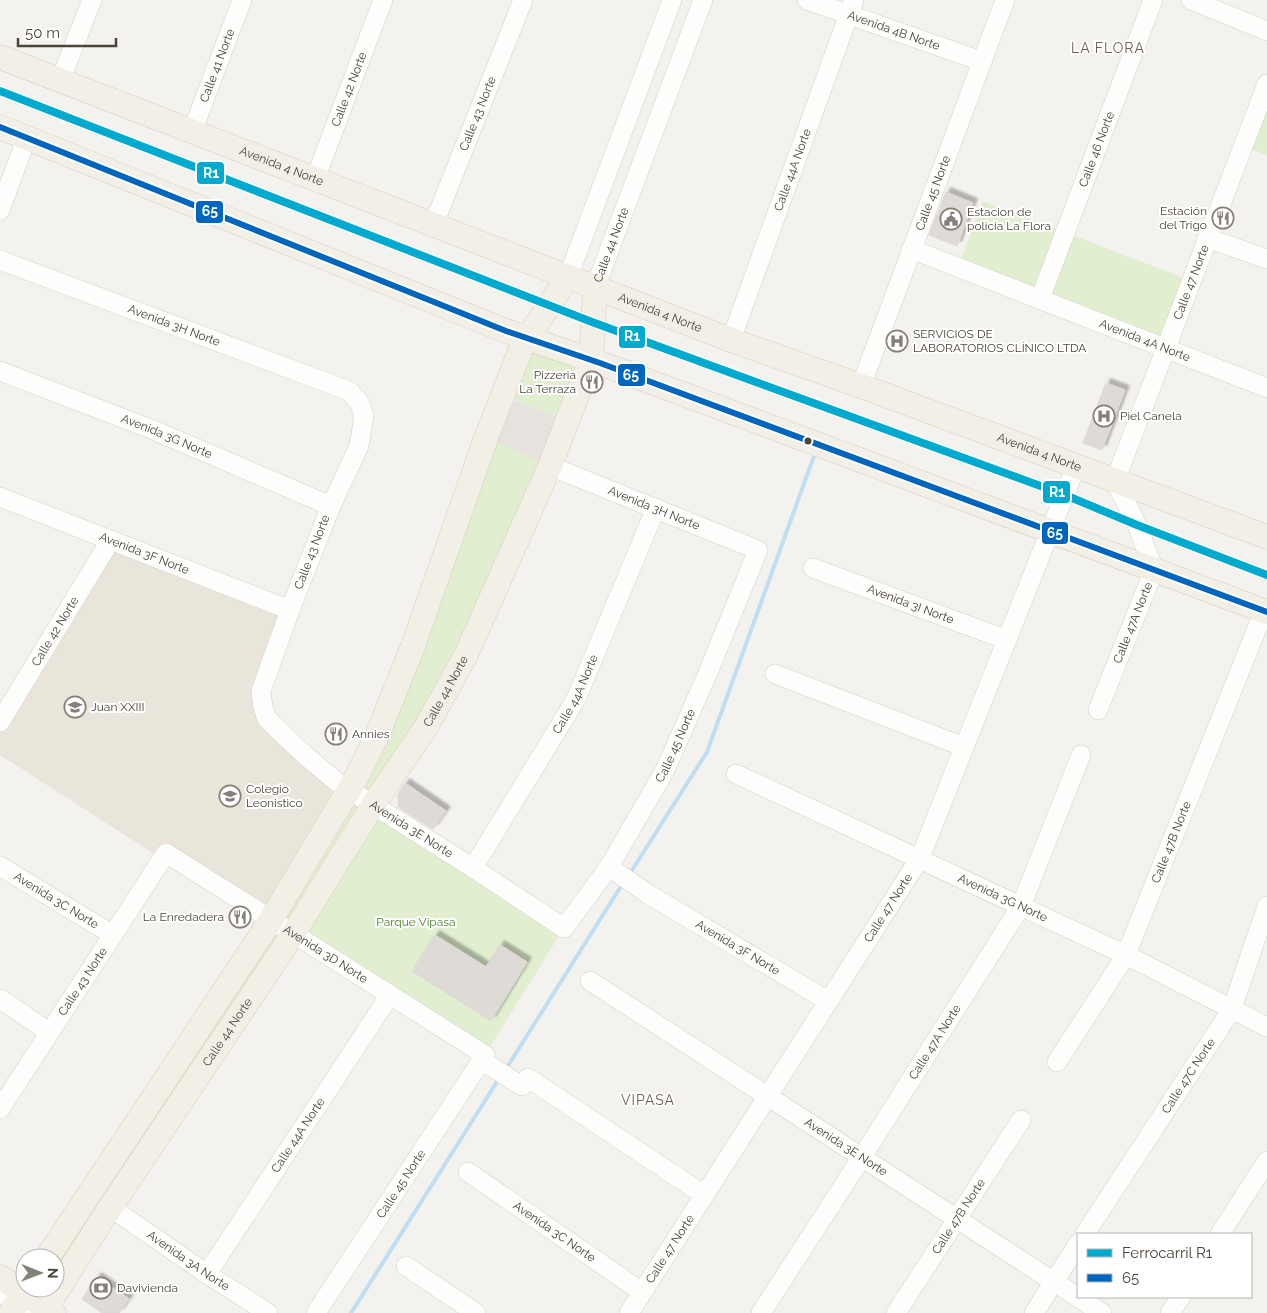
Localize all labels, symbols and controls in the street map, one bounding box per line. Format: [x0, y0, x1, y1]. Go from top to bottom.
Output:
street label: Avenida 4B Norte [846, 8, 942, 53]
scale bar [18, 15, 115, 47]
text: 50 m [25, 24, 60, 42]
street label: Calle 41 Norte [197, 27, 237, 104]
district label: LA FLORA [1071, 40, 1145, 56]
street label: Calle 42 Norte [329, 50, 370, 129]
street label: Calle 43 Norte [457, 74, 499, 153]
street label: Calle 46 Norte [1076, 110, 1117, 189]
street label: Calle 44A Norte [771, 127, 814, 213]
street label: Avenida 4 Norte [238, 143, 326, 189]
street label: Calle 45 Norte [913, 153, 953, 232]
line badge: R1 [196, 161, 225, 185]
text: R1 [203, 165, 219, 181]
line badge: 65 [195, 200, 224, 224]
text: 65 [202, 203, 218, 219]
place label: Estación del Trigo [1159, 204, 1207, 232]
street label: Calle 44 Norte [591, 205, 632, 284]
place label: Estacion de policia La Flora [967, 205, 1051, 233]
restaurant icon: Estación del Trigo [1211, 206, 1235, 230]
public building icon: Estacion de policia La Flora [939, 207, 963, 231]
street label: Calle 47 Norte [1170, 243, 1212, 322]
street label: Avenida 4 Norte [616, 290, 704, 335]
street label: Avenida 3H Norte [126, 302, 222, 349]
street label: Avenida 4A Norte [1097, 316, 1192, 364]
line badge: R1 [618, 325, 646, 349]
place label: SERVICIOS DE LABORATORIOS CLÍNICO LTDA [913, 327, 1086, 355]
text: R1 [624, 328, 640, 344]
hospital icon: SERVICIOS DE LABORATORIOS CLÍNICO LTDA [885, 329, 909, 353]
line badge: 65 [617, 363, 646, 387]
text: 65 [623, 367, 639, 383]
place label: Pizzeria La Terraza [519, 368, 576, 396]
restaurant icon: Pizzeria La Terraza [580, 370, 604, 394]
hospital icon: Piel Canela [1092, 404, 1116, 428]
place label: Piel Canela [1120, 409, 1182, 423]
street label: Avenida 3G Norte [119, 411, 214, 461]
street label: Avenida 4 Norte [995, 430, 1083, 474]
unlabelled marker [803, 436, 813, 446]
line badge: R1 [1042, 480, 1071, 504]
street label: Avenida 3H Norte [606, 483, 702, 533]
text: R1 [1049, 484, 1065, 500]
street label: Calle 43 Norte [291, 513, 333, 591]
line badge: 65 [1041, 521, 1069, 545]
text: 65 [1047, 525, 1063, 541]
street label: Avenida 3F Norte [97, 529, 191, 577]
street label: Calle 47A Norte [1110, 580, 1155, 665]
street label: Avenida 3I Norte [865, 582, 956, 627]
street label: Calle 42 Norte [29, 594, 81, 669]
street label: Calle 44A Norte [550, 652, 601, 736]
street label: Calle 44 Norte [421, 653, 471, 729]
school or university icon: Juan XXIII [63, 695, 87, 719]
place label: Juan XXIII [91, 700, 144, 714]
street label: Calle 45 Norte [652, 707, 698, 785]
restaurant icon: Annies [324, 722, 348, 746]
place label: Annies [352, 727, 390, 741]
place label: Colegio Leonistico [246, 782, 303, 810]
school or university icon: Colegio Leonistico [218, 784, 242, 808]
street label: Avenida 3E Norte [367, 797, 456, 861]
street label: Calle 47B Norte [1149, 799, 1194, 885]
street label: Avenida 3C Norte [11, 869, 101, 932]
street label: Calle 47 Norte [861, 871, 915, 945]
street label: Avenida 3G Norte [956, 871, 1050, 925]
restaurant icon: La Enredadera [228, 905, 252, 929]
place label: La Enredadera [143, 910, 224, 924]
park label: Parque Vipasa [376, 915, 456, 929]
street label: Avenida 3F Norte [693, 917, 782, 978]
street label: Avenida 3D Norte [281, 922, 370, 986]
street label: Calle 43 Norte [55, 945, 110, 1018]
street label: Calle 44 Norte [200, 995, 255, 1069]
street label: Calle 47A Norte [906, 1002, 964, 1082]
street label: Calle 47C Norte [1159, 1035, 1218, 1116]
district label: VIPASA [621, 1092, 675, 1108]
street label: Calle 44A Norte [268, 1095, 328, 1175]
street label: Avenida 3E Norte [802, 1115, 890, 1179]
street label: Calle 45 Norte [374, 1147, 428, 1221]
street label: Calle 47B Norte [929, 1176, 988, 1257]
street label: Avenida 3C Norte [511, 1198, 598, 1265]
street label: Calle 47 Norte [643, 1212, 697, 1286]
street label: Avenida 3A Norte [145, 1228, 232, 1294]
legend [1077, 1233, 1252, 1298]
text: Ferrocarril R1 [1122, 1244, 1213, 1262]
north arrow [15, 1248, 65, 1298]
text: N [45, 1268, 61, 1279]
text: 65 [1122, 1269, 1139, 1287]
bank icon: Davivienda [89, 1276, 113, 1300]
place label: Davivienda [117, 1281, 178, 1295]

